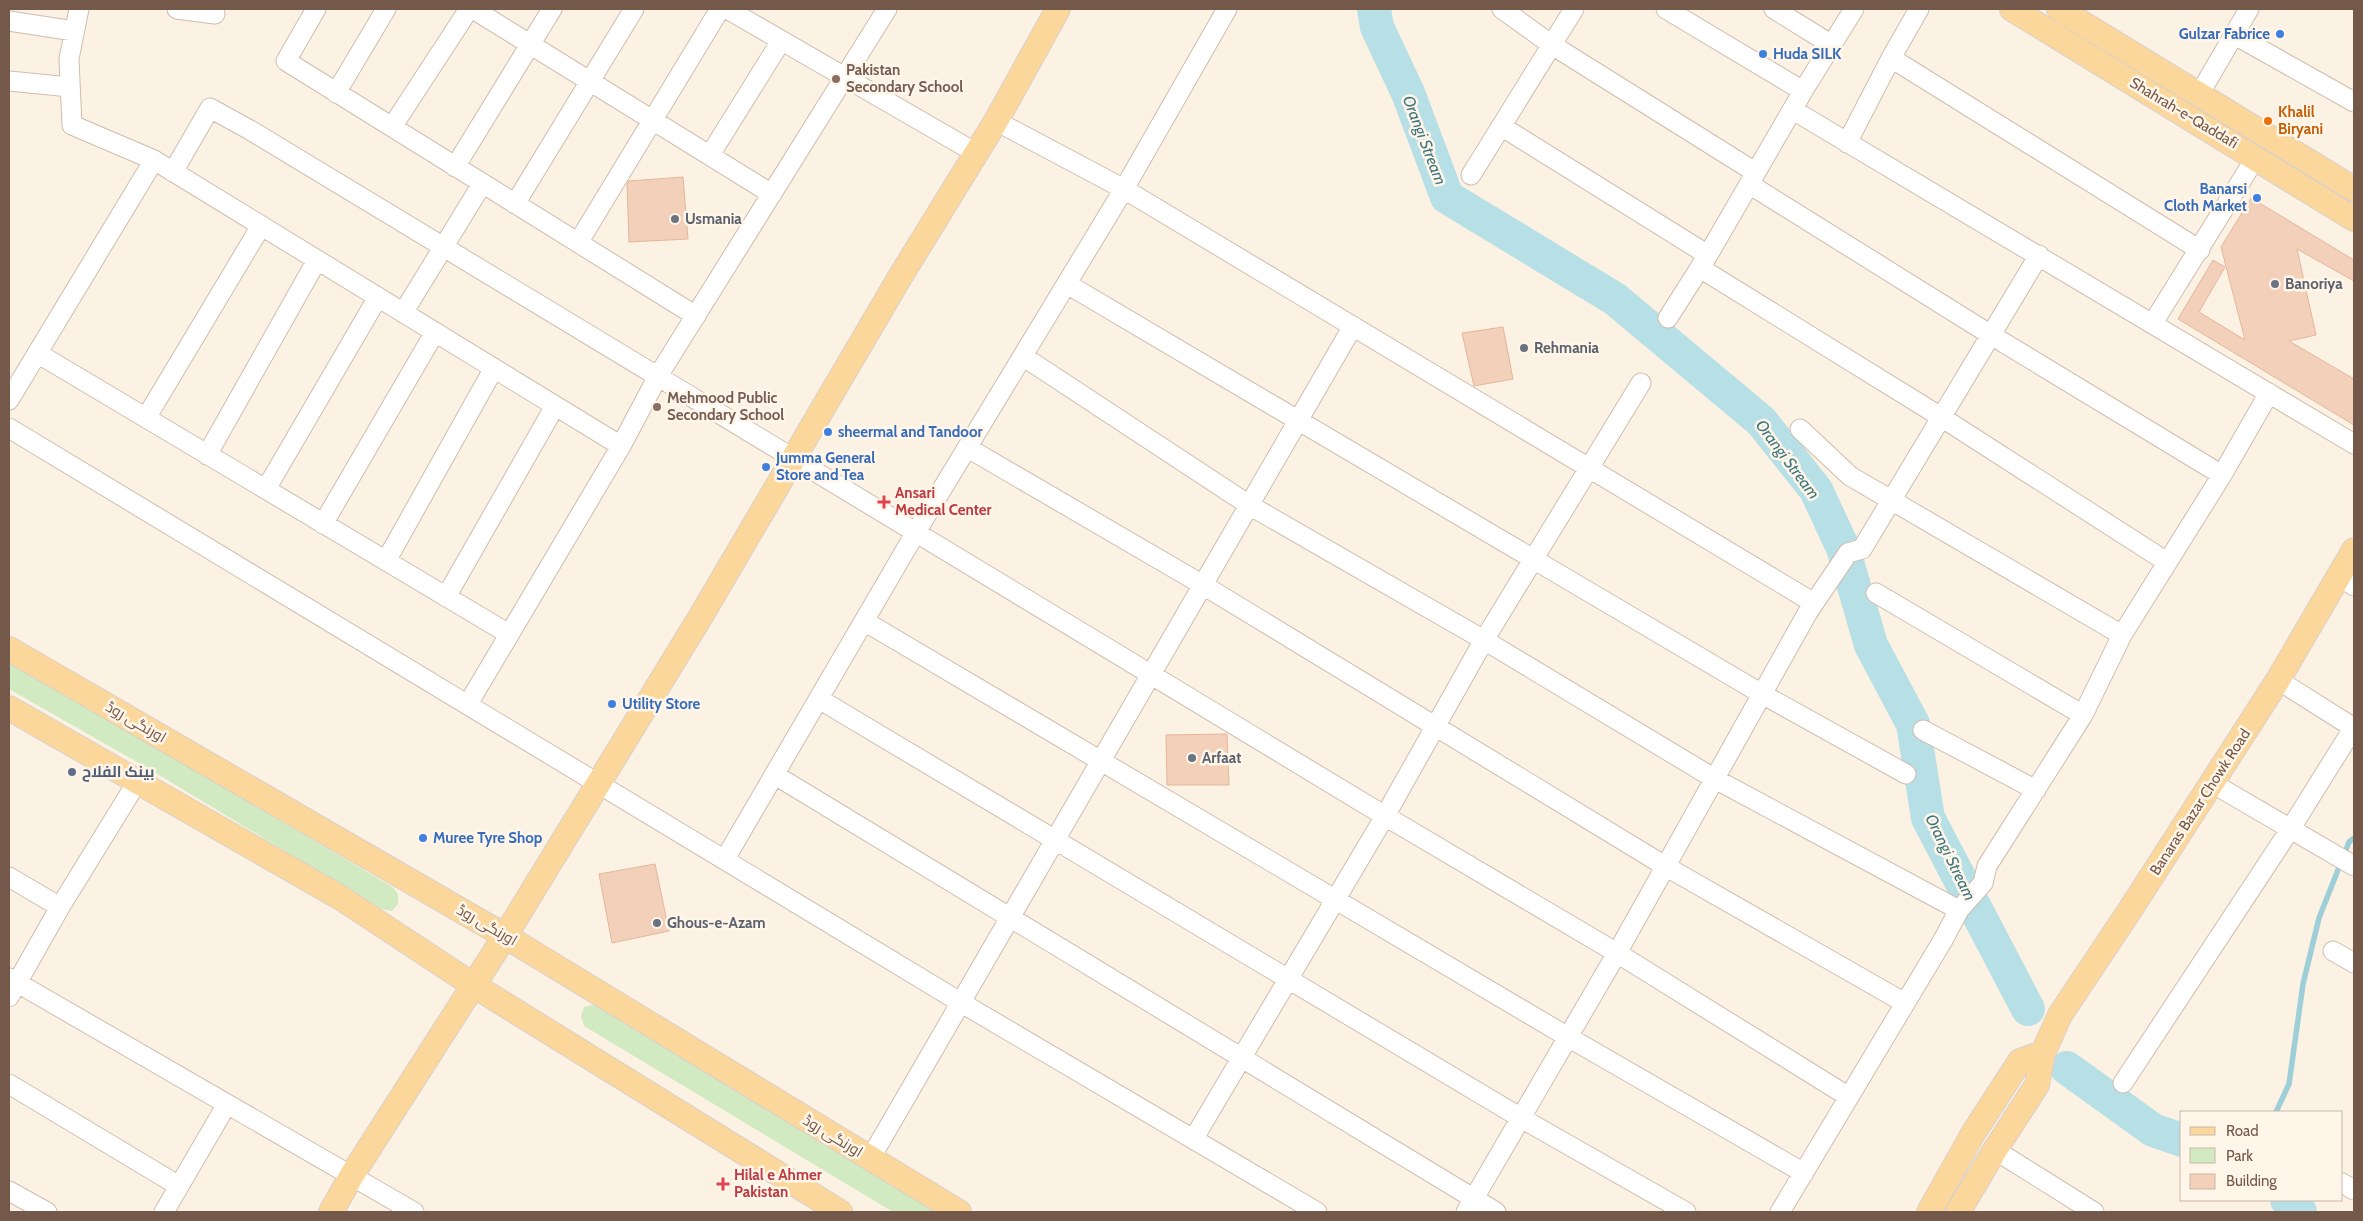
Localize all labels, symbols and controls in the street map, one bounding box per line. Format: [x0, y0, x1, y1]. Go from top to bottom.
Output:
place label: Gulzar Fabrice [2179, 25, 2270, 43]
marker: Gulzar Fabrice [2274, 28, 2286, 40]
place label: Huda SILK [1773, 45, 1842, 63]
marker: Huda SILK [1757, 48, 1769, 60]
place label: Pakistan Secondary School [846, 61, 963, 96]
marker: Pakistan Secondary School [830, 73, 842, 85]
street label: Shahrah-e-Qaddafi [2127, 74, 2241, 152]
water label: Orangi Stream [1399, 93, 1450, 188]
place label: Khalil Biryani [2278, 103, 2323, 138]
marker: Khalil Biryani [2262, 115, 2274, 127]
place label: Banarsi Cloth Market [2164, 180, 2247, 215]
marker: Banarsi Cloth Market [2251, 192, 2263, 204]
place label: Usmania [685, 210, 742, 228]
marker: Usmania [669, 213, 681, 225]
place label: Banoriya [2285, 275, 2343, 293]
marker: Banoriya [2269, 278, 2281, 290]
place label: Rehmania [1534, 339, 1599, 357]
marker: Rehmania [1518, 342, 1530, 354]
place label: Mehmood Public Secondary School [667, 389, 784, 424]
marker: Mehmood Public Secondary School [651, 401, 663, 413]
water label: Orangi Stream [1752, 416, 1824, 503]
place label: sheermal and Tandoor [838, 423, 982, 441]
marker: sheermal and Tandoor [822, 426, 834, 438]
place label: Jumma General Store and Tea [775, 449, 875, 484]
marker: Jumma General Store and Tea [760, 461, 772, 473]
place label: Ansari Medical Center [895, 484, 992, 519]
marker: Ansari Medical Center [877, 495, 891, 509]
place label: Utility Store [622, 695, 701, 713]
street label: اورنگی روڈ [102, 698, 169, 747]
marker: Utility Store [606, 698, 618, 710]
street label: Banaras Bazar Chowk Road [2146, 725, 2254, 879]
place label: Arfaat [1202, 749, 1241, 767]
marker: Arfaat [1186, 752, 1198, 764]
place label: بینک الفلاح [82, 763, 154, 782]
marker: بینک الفلاح [66, 766, 78, 778]
water label: Orangi Stream [1921, 811, 1980, 904]
place label: Muree Tyre Shop [433, 829, 543, 847]
marker: Muree Tyre Shop [417, 832, 429, 844]
street label: اورنگی روڈ [453, 901, 520, 950]
place label: Ghous-e-Azam [667, 914, 766, 932]
marker: Ghous-e-Azam [651, 917, 663, 929]
street label: اورنگی روڈ [799, 1111, 866, 1162]
legend [2180, 1111, 2343, 1201]
text: Road [2226, 1122, 2259, 1140]
text: Park [2226, 1147, 2253, 1165]
place label: Hilal e Ahmer Pakistan [734, 1166, 822, 1201]
text: Building [2226, 1172, 2277, 1190]
marker: Hilal e Ahmer Pakistan [716, 1177, 730, 1191]

